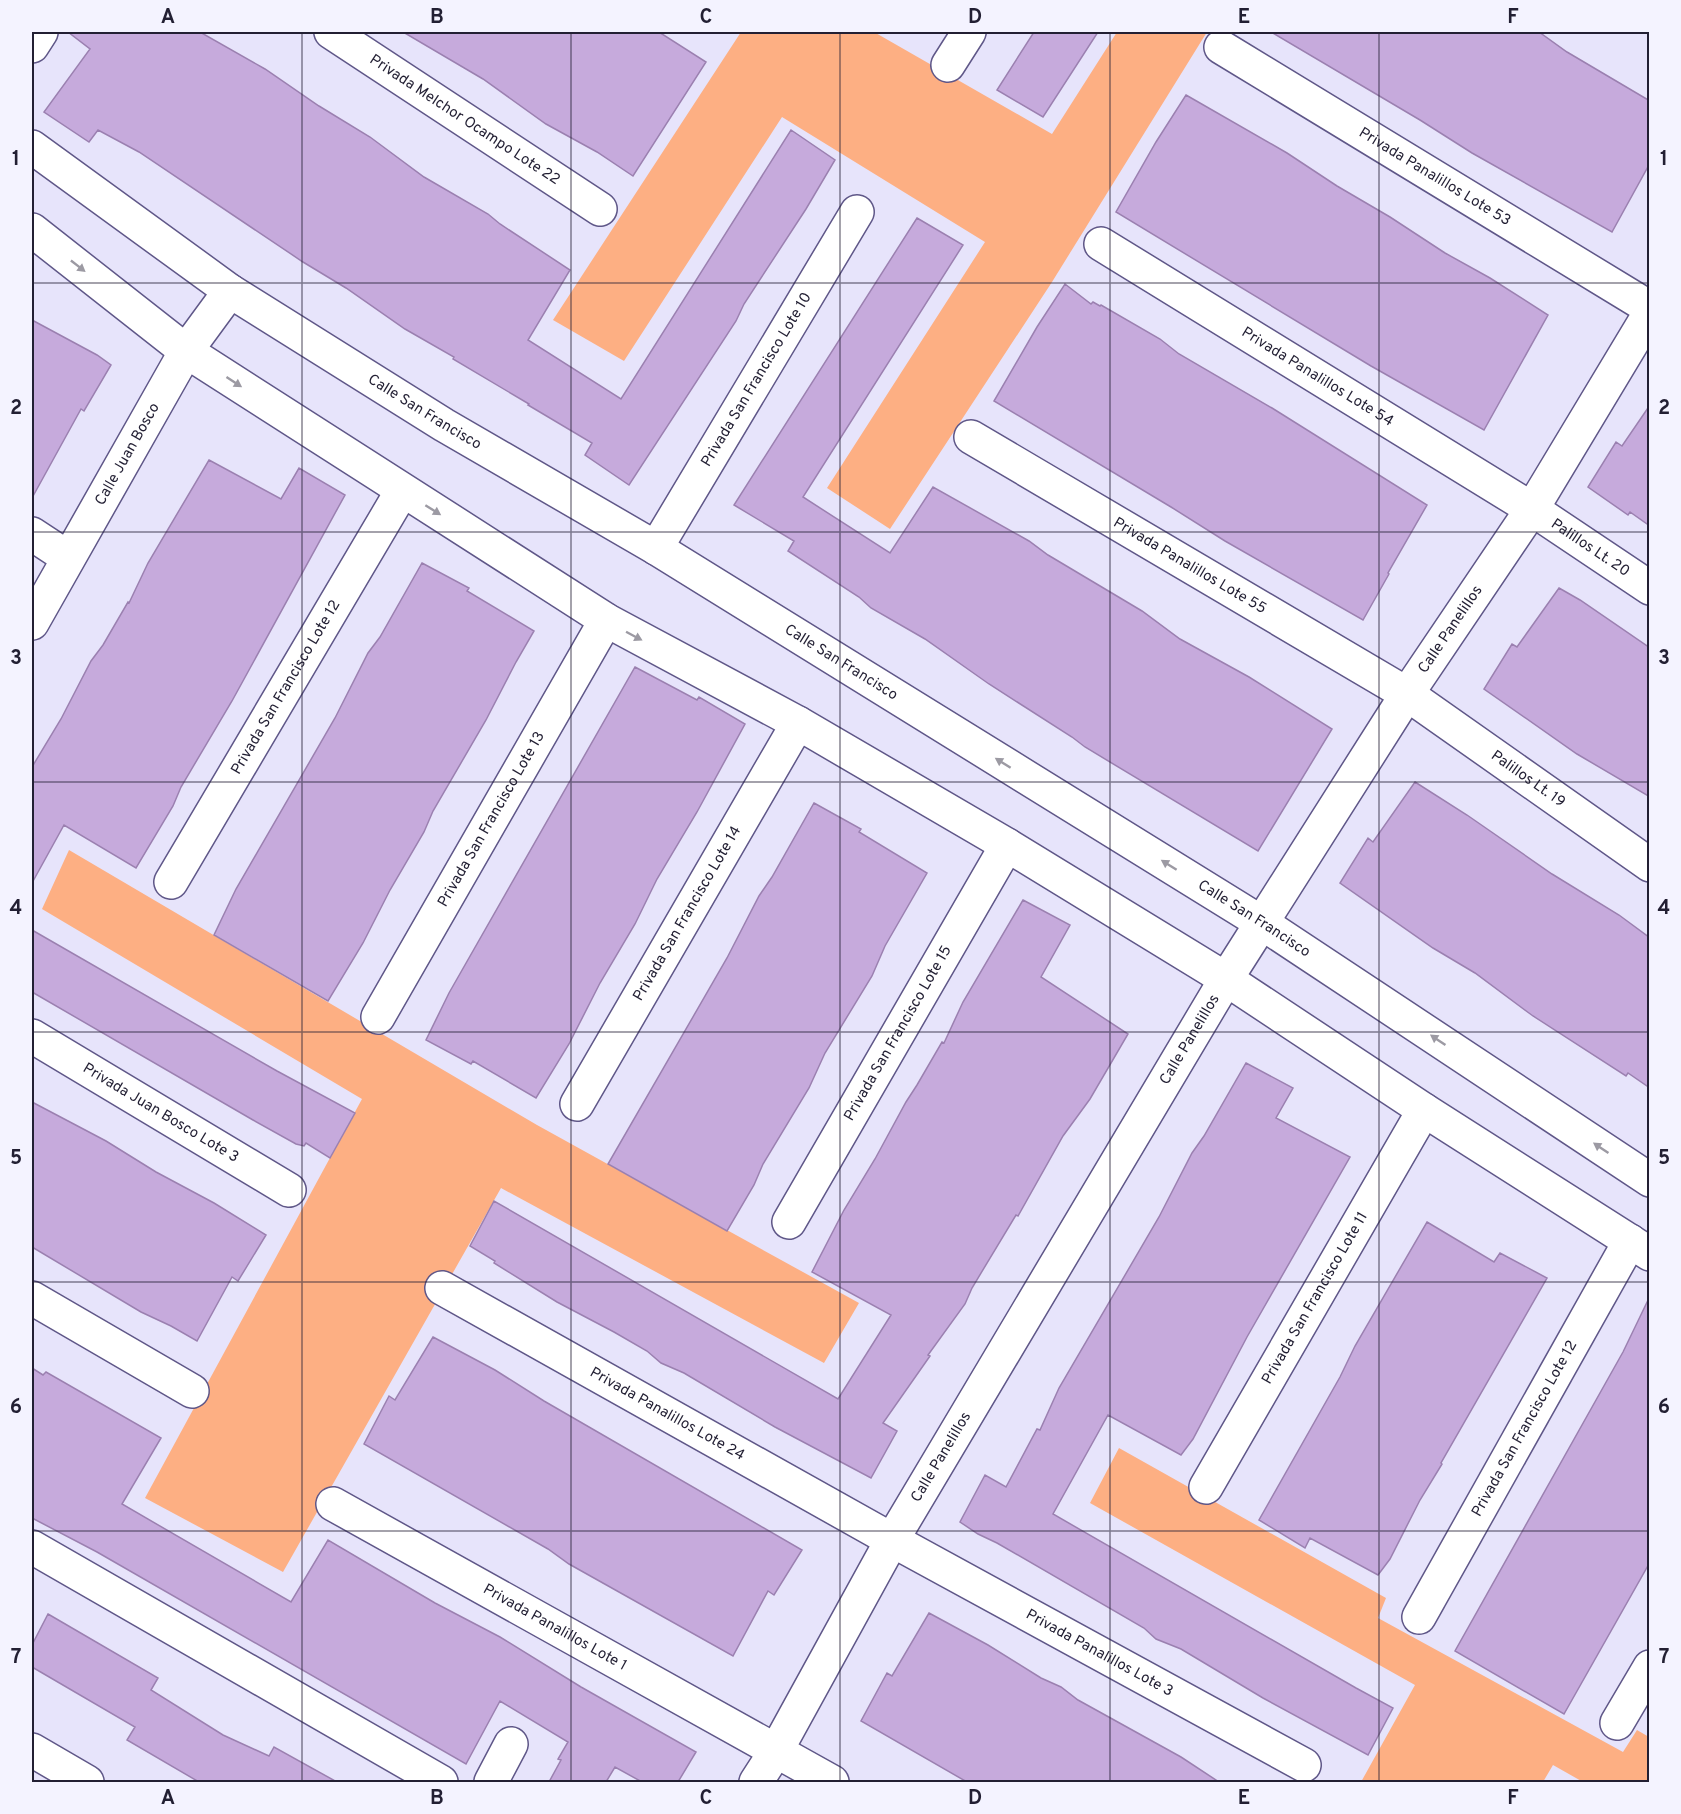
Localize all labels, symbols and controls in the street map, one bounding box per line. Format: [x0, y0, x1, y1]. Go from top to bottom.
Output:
text: A [161, 5, 175, 31]
text: B [430, 5, 444, 31]
text: C [700, 5, 712, 31]
text: D [968, 5, 982, 31]
text: E [1238, 5, 1250, 31]
text: F [1507, 5, 1519, 31]
street label: Privada Melchor Ocampo Lote 22 [366, 50, 564, 190]
street label: Privada Panalillos Lote 53 [1355, 123, 1514, 230]
text: 1 [12, 147, 20, 173]
text: 1 [1660, 147, 1668, 173]
one-way arrow [70, 259, 85, 271]
street label: Privada San Francisco Lote 10 [697, 289, 816, 470]
street label: Privada Panalillos Lote 54 [1238, 323, 1397, 431]
street label: Calle San Francisco [364, 370, 485, 454]
one-way arrow [226, 376, 242, 387]
text: 2 [10, 396, 22, 422]
text: 2 [1658, 396, 1670, 422]
street label: Calle Juan Bosco [91, 399, 164, 509]
one-way arrow [425, 505, 441, 516]
street label: Privada Panalillos Lote 55 [1110, 513, 1270, 619]
street label: Palillos Lt. 20 [1547, 515, 1633, 581]
street label: Calle Panelillos [1414, 582, 1487, 677]
street label: Privada San Francisco Lote 12 [227, 597, 345, 778]
street label: Calle San Francisco [781, 620, 901, 705]
one-way arrow [626, 631, 643, 641]
text: 3 [10, 646, 22, 672]
text: 3 [1658, 646, 1670, 672]
street label: Privada San Francisco Lote 13 [434, 728, 549, 910]
street label: Palillos Lt. 19 [1487, 746, 1569, 812]
one-way arrow [995, 757, 1011, 768]
street label: Privada San Francisco Lote 14 [629, 823, 746, 1005]
one-way arrow [1161, 860, 1177, 871]
street label: Calle San Francisco [1194, 876, 1314, 962]
text: 4 [10, 896, 22, 922]
text: 4 [1658, 896, 1670, 922]
street label: Privada San Francisco Lote 15 [840, 942, 956, 1124]
street label: Calle Panelillos [1156, 991, 1224, 1088]
one-way arrow [1430, 1035, 1446, 1046]
street label: Privada Juan Bosco Lote 3 [79, 1059, 242, 1167]
one-way arrow [1592, 1142, 1609, 1153]
text: 5 [10, 1146, 22, 1172]
text: 5 [1658, 1146, 1670, 1172]
street label: Privada San Francisco Lote 11 [1258, 1209, 1372, 1388]
street label: Privada San Francisco Lote 12 [1468, 1337, 1582, 1520]
street label: Privada Panalillos Lote 24 [586, 1363, 748, 1465]
text: 6 [10, 1395, 22, 1421]
text: 6 [1658, 1395, 1670, 1421]
street label: Calle Panelillos [907, 1409, 976, 1506]
street label: Privada Panalillos Lote 1 [480, 1580, 630, 1675]
street label: Privada Panalillos Lote 3 [1022, 1605, 1176, 1701]
text: 7 [11, 1645, 21, 1671]
text: 7 [1659, 1645, 1669, 1671]
text: A [161, 1786, 175, 1812]
text: B [430, 1786, 444, 1812]
text: C [700, 1786, 712, 1812]
text: D [968, 1786, 982, 1812]
text: E [1238, 1786, 1250, 1812]
text: F [1507, 1786, 1519, 1812]

